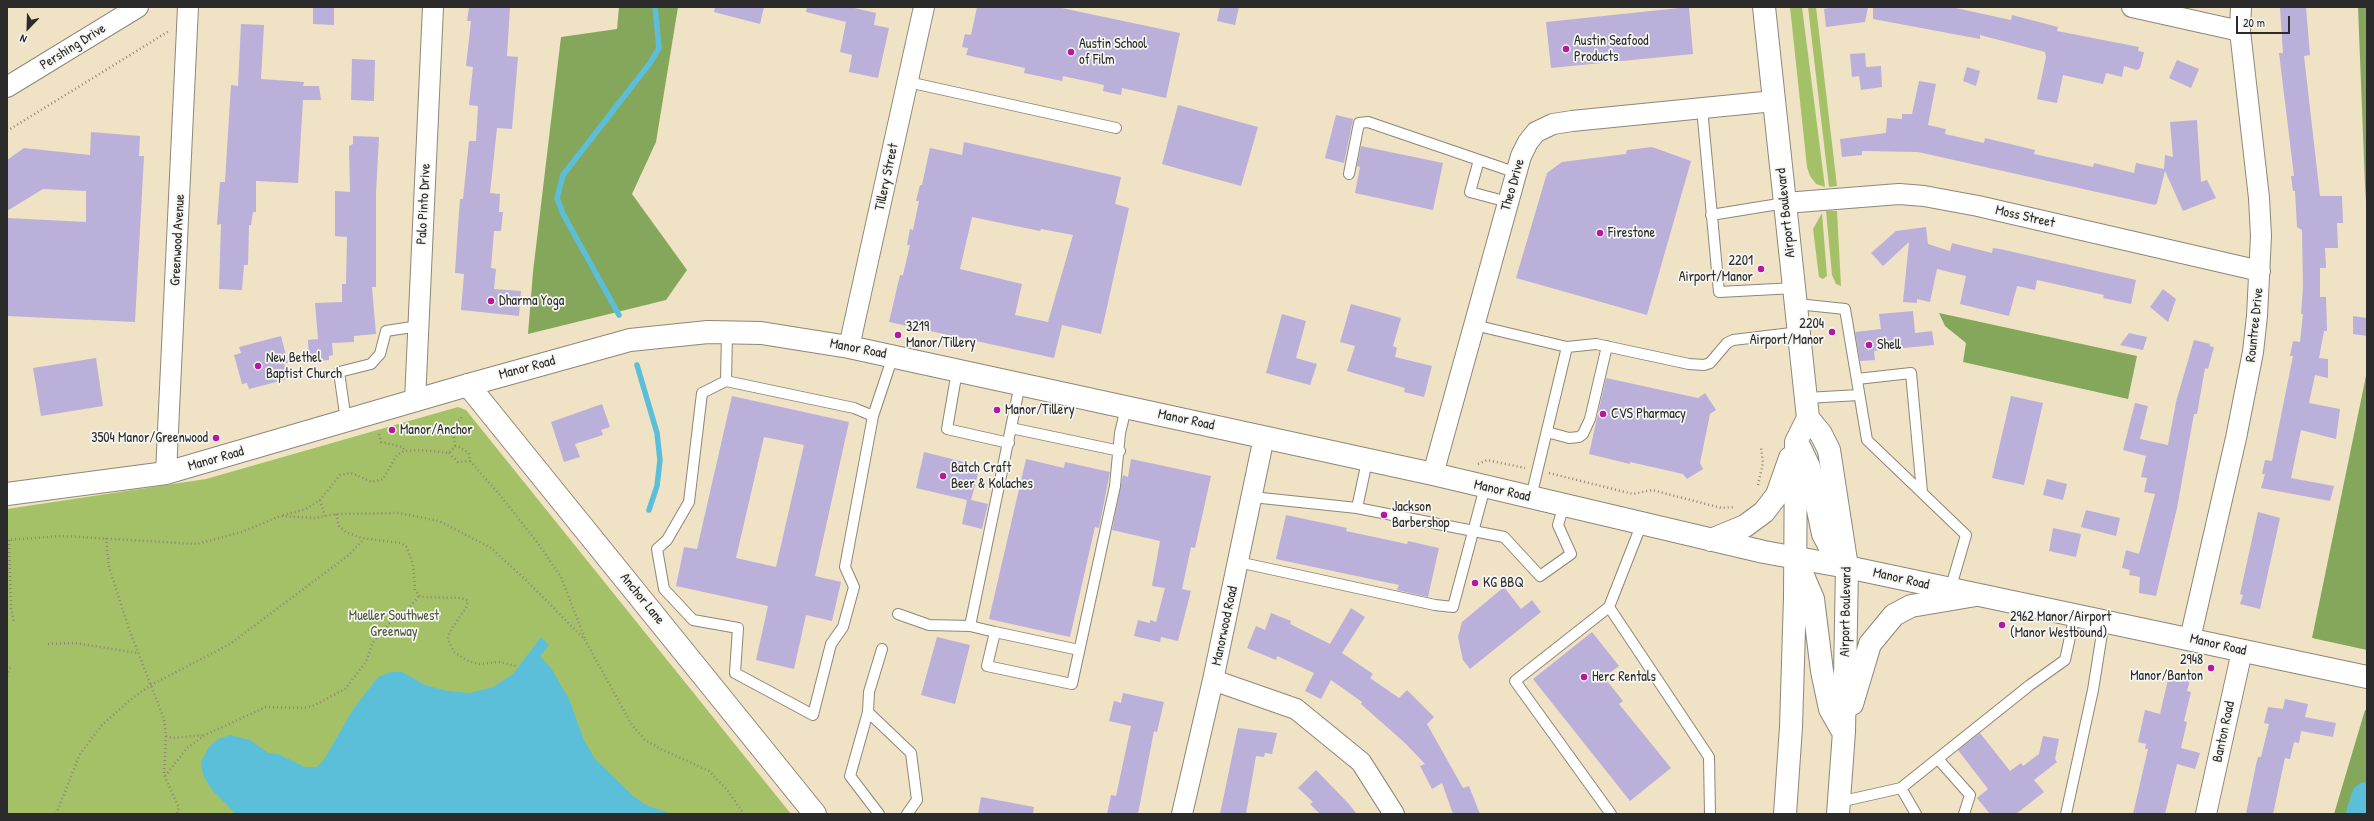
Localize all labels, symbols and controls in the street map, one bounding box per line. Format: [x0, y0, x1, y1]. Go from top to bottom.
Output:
north arrow [8, 8, 48, 48]
scale bar [2238, 8, 2292, 34]
text: 20 m [2243, 14, 2265, 31]
street label: Pershing Drive [37, 20, 109, 74]
text: N [18, 31, 29, 47]
place label: Austin Seafood Products [1574, 33, 1649, 66]
place label: Austin School of Film [1079, 36, 1147, 68]
marker: Austin Seafood Products [1561, 44, 1571, 54]
marker: Austin School of Film [1066, 47, 1076, 57]
street label: Tillery Street [872, 142, 902, 212]
street label: Theo Drive [1498, 157, 1528, 213]
street label: Palo Pinto Drive [413, 163, 435, 245]
street label: Airport Boulevard [1773, 167, 1799, 259]
street label: Greenwood Avenue [167, 194, 189, 286]
street label: Moss Street [1994, 202, 2056, 232]
place label: Firestone [1608, 225, 1655, 241]
marker: Firestone [1595, 228, 1605, 238]
place label: 2201 Airport/Manor [1679, 253, 1753, 286]
marker: 2201 Airport/Manor [1756, 264, 1766, 274]
street label: Rountree Drive [2243, 287, 2267, 363]
place label: Dharma Yoga [499, 293, 564, 309]
marker: Dharma Yoga [486, 296, 496, 306]
place label: 2204 Airport/Manor [1750, 316, 1824, 348]
place label: 3219 Manor/Tillery [906, 319, 976, 352]
marker: 2204 Airport/Manor [1827, 327, 1837, 337]
marker: 3219 Manor/Tillery [893, 330, 903, 340]
street label: Manor Road [828, 335, 888, 363]
place label: Shell [1877, 337, 1901, 353]
marker: Shell [1864, 340, 1874, 350]
place label: New Bethel Baptist Church [266, 350, 342, 382]
street label: Manor Road [497, 352, 557, 384]
marker: New Bethel Baptist Church [253, 361, 263, 371]
place label: Manor/Tillery [1005, 402, 1075, 418]
marker: Manor/Tillery [992, 405, 1002, 415]
street label: Manor Road [1156, 406, 1216, 434]
place label: CVS Pharmacy [1611, 406, 1686, 422]
marker: CVS Pharmacy [1598, 409, 1608, 419]
place label: Manor/Anchor [400, 422, 473, 438]
marker: Manor/Anchor [387, 425, 397, 435]
place label: 3504 Manor/Greenwood [91, 430, 208, 446]
marker: 3504 Manor/Greenwood [211, 433, 221, 443]
street label: Manor Road [186, 443, 246, 475]
place label: Batch Craft Beer & Kolaches [951, 460, 1033, 492]
marker: Batch Craft Beer & Kolaches [938, 471, 948, 481]
street label: Manor Road [1472, 476, 1532, 506]
place label: Jackson Barbershop [1392, 499, 1450, 532]
marker: Jackson Barbershop [1379, 510, 1389, 520]
street label: Manor Road [1871, 564, 1931, 594]
street label: Airport Boulevard [1837, 567, 1855, 657]
street label: Anchor Lane [616, 570, 668, 628]
place label: KG BBQ [1483, 575, 1524, 591]
marker: KG BBQ [1470, 578, 1480, 588]
street label: Manorwood Road [1208, 585, 1242, 667]
park label: Mueller Southwest Greenway [349, 608, 439, 640]
place label: 2962 Manor/Airport (Manor Westbound) [2010, 609, 2111, 642]
marker: 2962 Manor/Airport (Manor Westbound) [1997, 620, 2007, 630]
street label: Manor Road [2188, 630, 2248, 660]
place label: 2948 Manor/Banton [2130, 652, 2203, 684]
marker: 2948 Manor/Banton [2206, 663, 2216, 673]
place label: Herc Rentals [1592, 669, 1656, 685]
marker: Herc Rentals [1579, 672, 1589, 682]
street label: Banton Road [2209, 700, 2239, 764]

